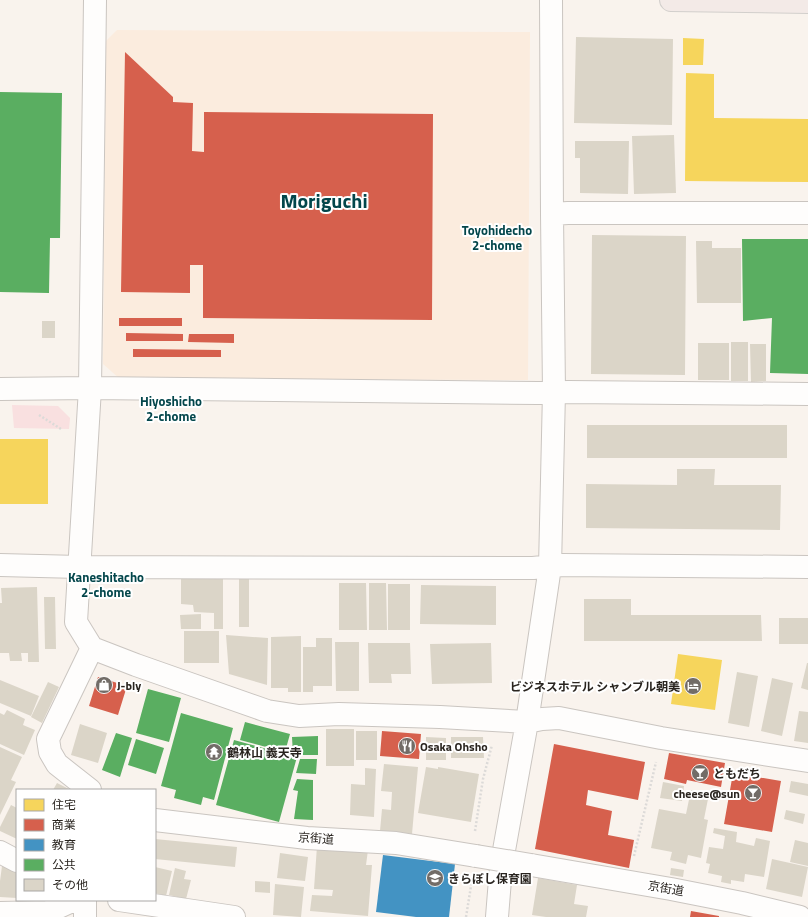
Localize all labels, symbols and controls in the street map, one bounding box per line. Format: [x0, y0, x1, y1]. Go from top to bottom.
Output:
district label: Moriguchi [280, 185, 368, 216]
district label: Toyohidecho 2-chome [462, 220, 532, 255]
district label: Hiyoshicho 2-chome [140, 391, 202, 426]
district label: Kaneshitacho 2-chome [68, 567, 144, 602]
shop icon: J-bly [94, 675, 114, 695]
place label: J-bly [117, 676, 141, 695]
hotel icon: ビジネスホテル シャンブル朝美 [683, 676, 703, 696]
place label: ビジネスホテル シャンブル朝美 [510, 677, 680, 696]
restaurant icon: Osaka Ohsho [397, 736, 417, 756]
place label: Osaka Ohsho [420, 737, 488, 756]
temple icon: 鶴林山 義天寺 [204, 742, 224, 762]
place label: 鶴林山 義天寺 [227, 743, 302, 762]
bar icon: ともだち [690, 763, 710, 783]
place label: ともだち [713, 764, 761, 783]
bar icon: cheese@sun [743, 783, 763, 803]
place label: cheese@sun [673, 784, 740, 803]
legend [16, 789, 156, 901]
text: 住宅 [52, 795, 76, 814]
text: 商業 [52, 815, 76, 834]
street label: 京街道 [297, 827, 335, 849]
text: 教育 [52, 835, 76, 854]
text: 公共 [52, 855, 76, 874]
school or university icon: きらぼし保育園 [425, 868, 445, 888]
place label: きらぼし保育園 [448, 869, 532, 888]
text: その他 [52, 875, 88, 894]
street label: 京街道 [647, 876, 685, 900]

